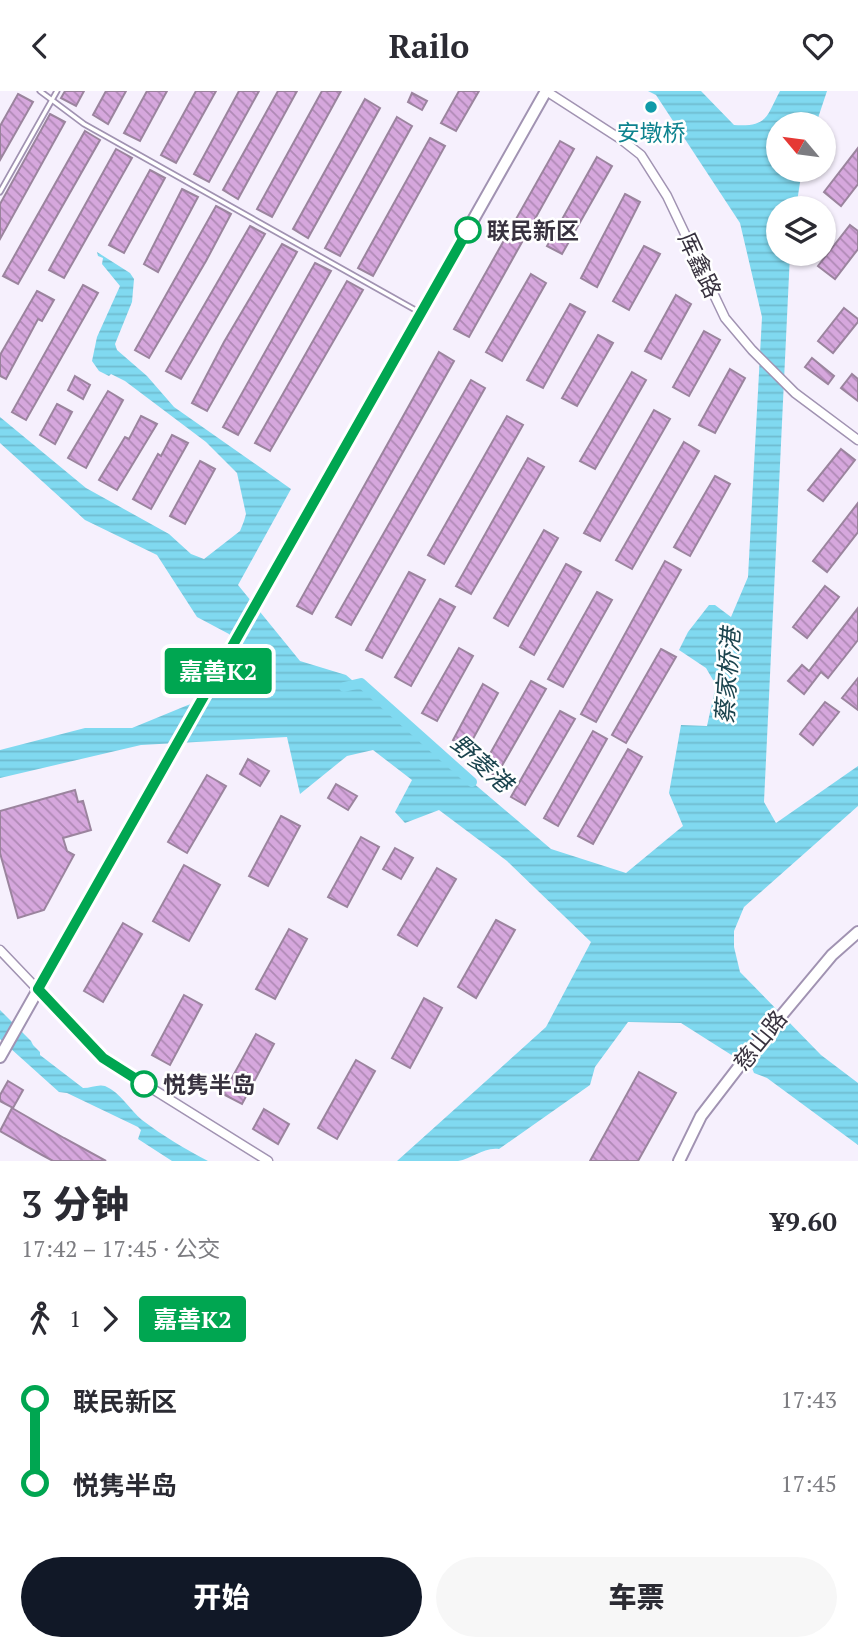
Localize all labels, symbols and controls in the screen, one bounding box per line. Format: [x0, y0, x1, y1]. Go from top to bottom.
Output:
text: Railo [389, 25, 469, 67]
icon: back [21, 27, 59, 65]
icon: heart [799, 27, 837, 65]
marker: 安墩桥 [643, 99, 659, 115]
north arrow [766, 112, 836, 182]
map controls [766, 112, 836, 266]
place label: 安墩桥 [617, 117, 686, 148]
button: layers [766, 196, 836, 266]
place label: 联民新区 [487, 215, 579, 246]
marker: 联民新区 [455, 217, 481, 243]
street label: 厍鑫路 [671, 227, 729, 303]
water label: 蔡家桥港 [708, 624, 747, 725]
line badge: 嘉善K2 [169, 648, 267, 694]
text: 嘉善K2 [179, 655, 257, 687]
water label: 野菱港 [445, 727, 522, 801]
street label: 慈山路 [726, 1003, 794, 1077]
place label: 悦隽半岛 [163, 1069, 255, 1100]
marker: 悦隽半岛 [131, 1071, 157, 1097]
text: 3 分钟 [21, 1179, 129, 1229]
text: ¥9.60 [771, 1204, 837, 1238]
text: 17:42 – 17:45 · 公交 [21, 1233, 221, 1264]
icon: walk [21, 1300, 59, 1338]
icon: forward [91, 1300, 129, 1338]
text: 1 [69, 1303, 81, 1334]
text: 嘉善K2 [153, 1303, 232, 1335]
text: 联民新区 [73, 1384, 177, 1418]
text: 17:43 [780, 1384, 837, 1415]
text: 悦隽半岛 [73, 1468, 177, 1502]
text: 17:45 [780, 1468, 837, 1499]
button: 开始 [21, 1557, 422, 1637]
button: 车票 [436, 1557, 837, 1637]

